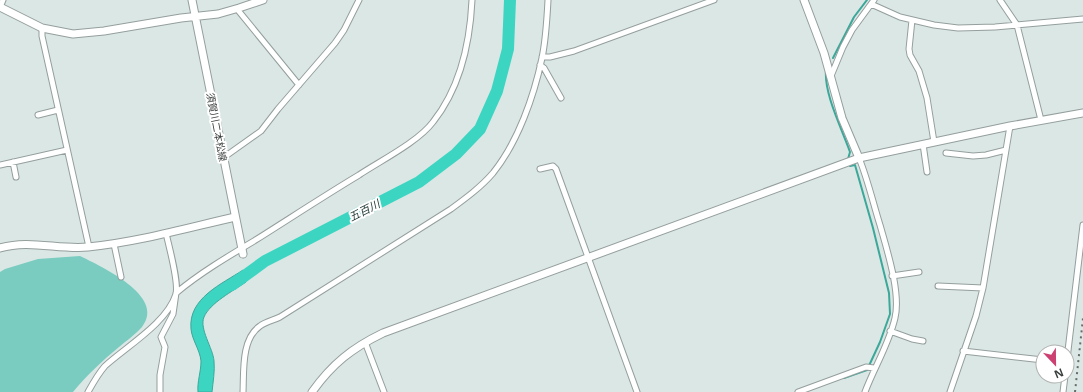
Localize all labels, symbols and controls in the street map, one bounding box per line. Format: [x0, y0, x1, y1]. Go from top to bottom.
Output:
street label: 須賀川二本松線 [203, 91, 231, 163]
water label: 五百川 [346, 195, 383, 224]
north arrow [1035, 344, 1075, 384]
text: N [1052, 365, 1066, 382]

